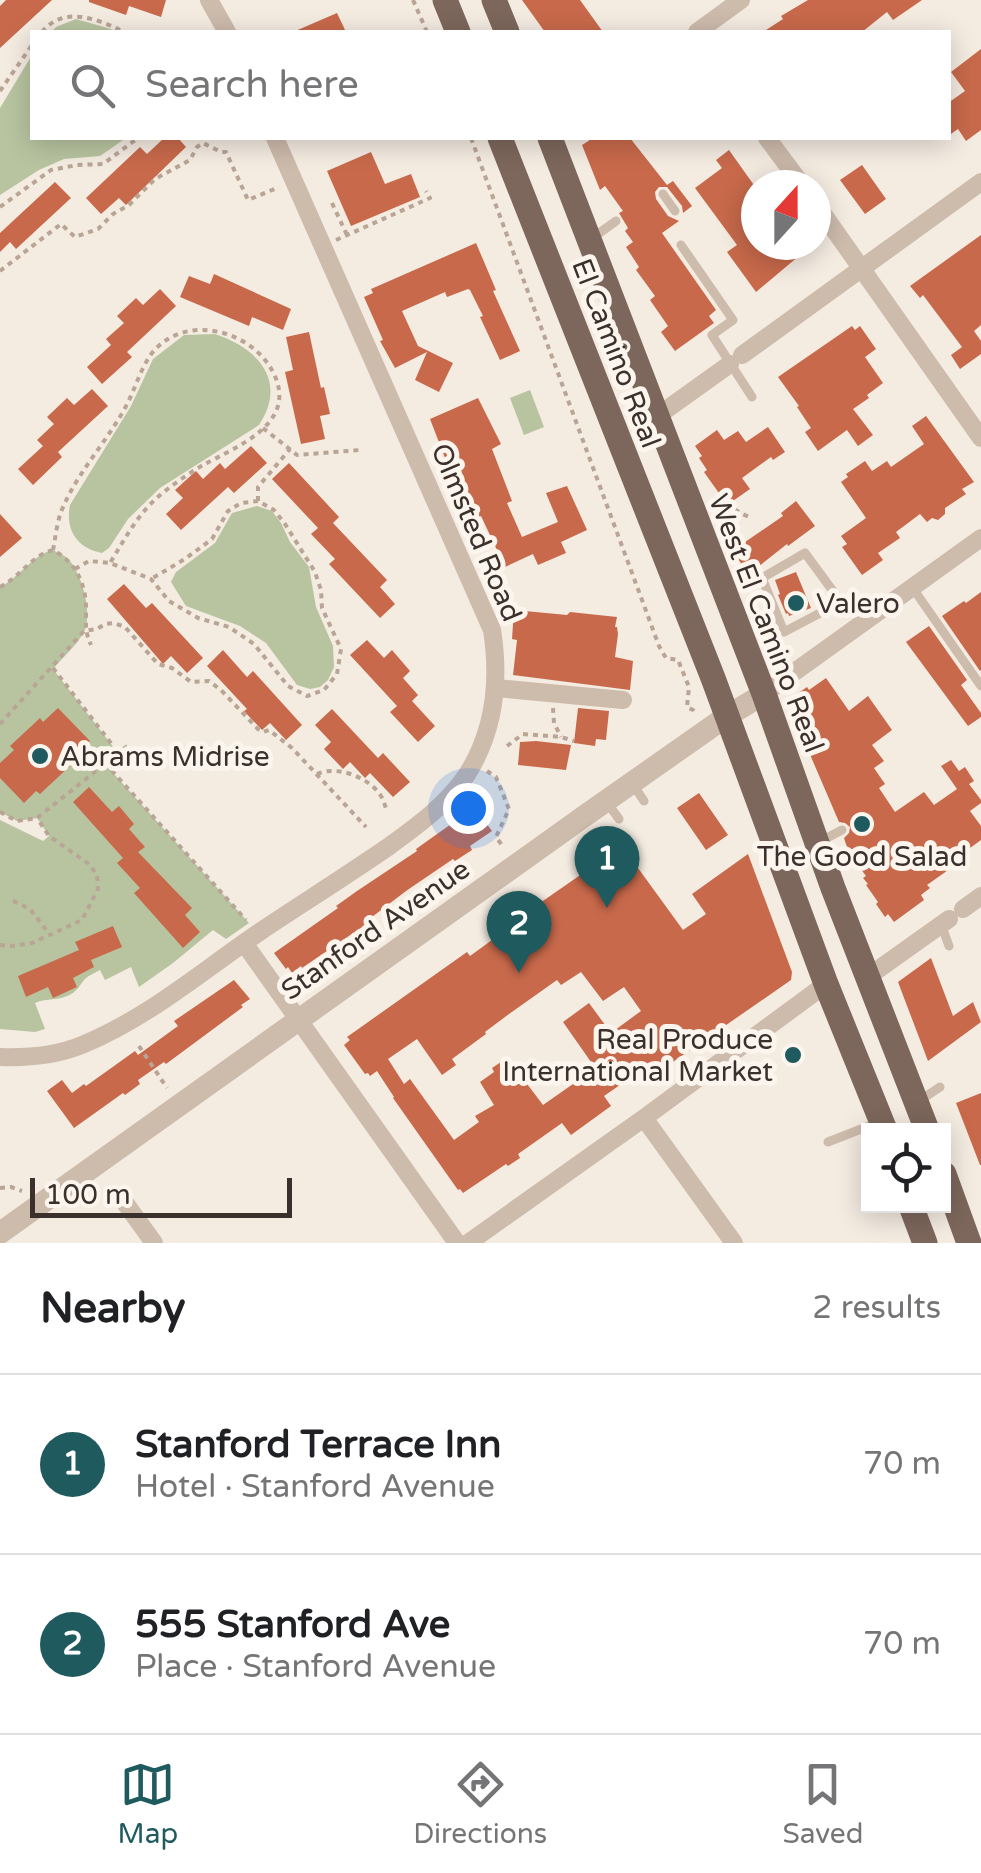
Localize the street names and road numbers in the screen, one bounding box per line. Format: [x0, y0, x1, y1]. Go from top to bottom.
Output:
street label: El Camino Real [564, 254, 668, 453]
street label: Olmsted Road [423, 438, 529, 627]
street label: West El Camino Real [701, 489, 831, 757]
street label: Stanford Avenue [275, 852, 476, 1007]

